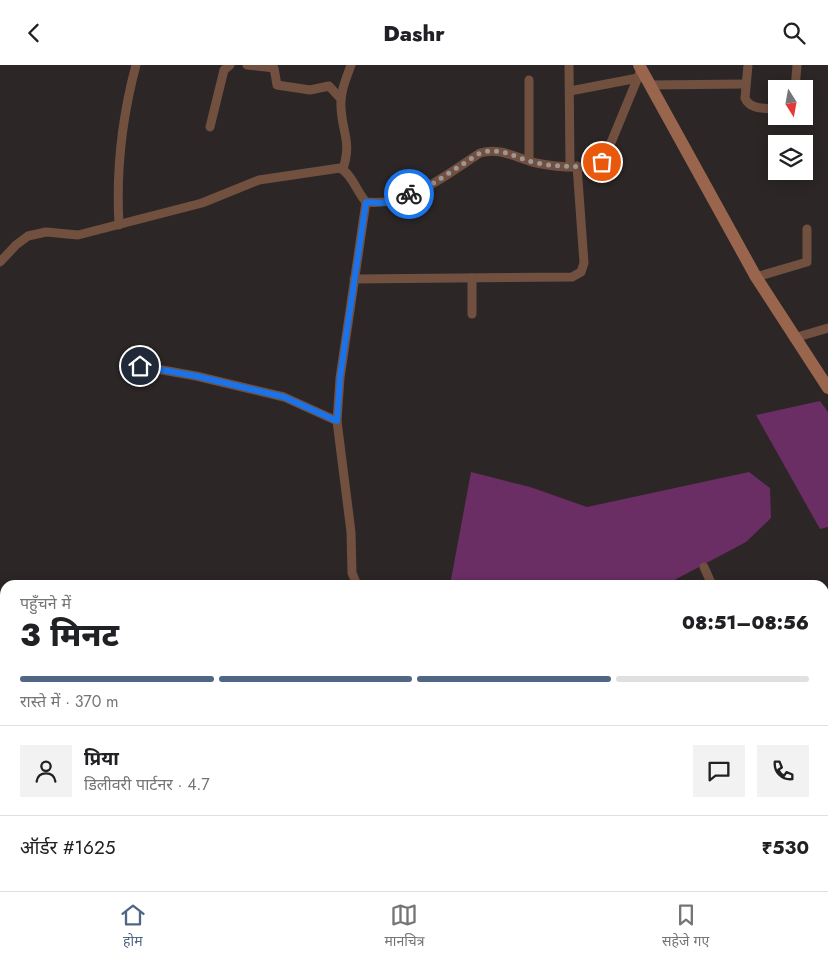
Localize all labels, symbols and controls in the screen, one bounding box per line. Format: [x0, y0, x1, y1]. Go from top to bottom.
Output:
text: Dashr [383, 17, 445, 49]
icon: back [20, 19, 48, 47]
icon: search [780, 19, 808, 47]
north arrow [768, 80, 812, 125]
map controls [768, 80, 813, 180]
button: layers [768, 135, 813, 180]
pin [581, 141, 623, 183]
icon: bag [588, 148, 616, 176]
courier [384, 169, 434, 219]
icon: bike [395, 180, 423, 208]
pin [119, 345, 161, 387]
icon: home [126, 352, 154, 380]
text: पहुँचने में [20, 592, 71, 615]
text: 08:51–08:56 [682, 609, 809, 636]
text: 3 मिनट [20, 612, 119, 658]
text: रास्ते में · 370 m [20, 690, 119, 713]
button: person [20, 745, 72, 797]
text: प्रिया [84, 745, 119, 772]
button: chat [693, 745, 745, 797]
button: phone [757, 745, 809, 797]
text: डिलीवरी पार्टनर · 4.7 [84, 773, 210, 796]
text: ऑर्डर #1625 [20, 834, 116, 861]
text: ₹530 [761, 834, 809, 861]
tab: होम [119, 901, 147, 952]
tab: मानचित्र [384, 901, 424, 952]
tab: सहेजे गए [662, 901, 709, 952]

